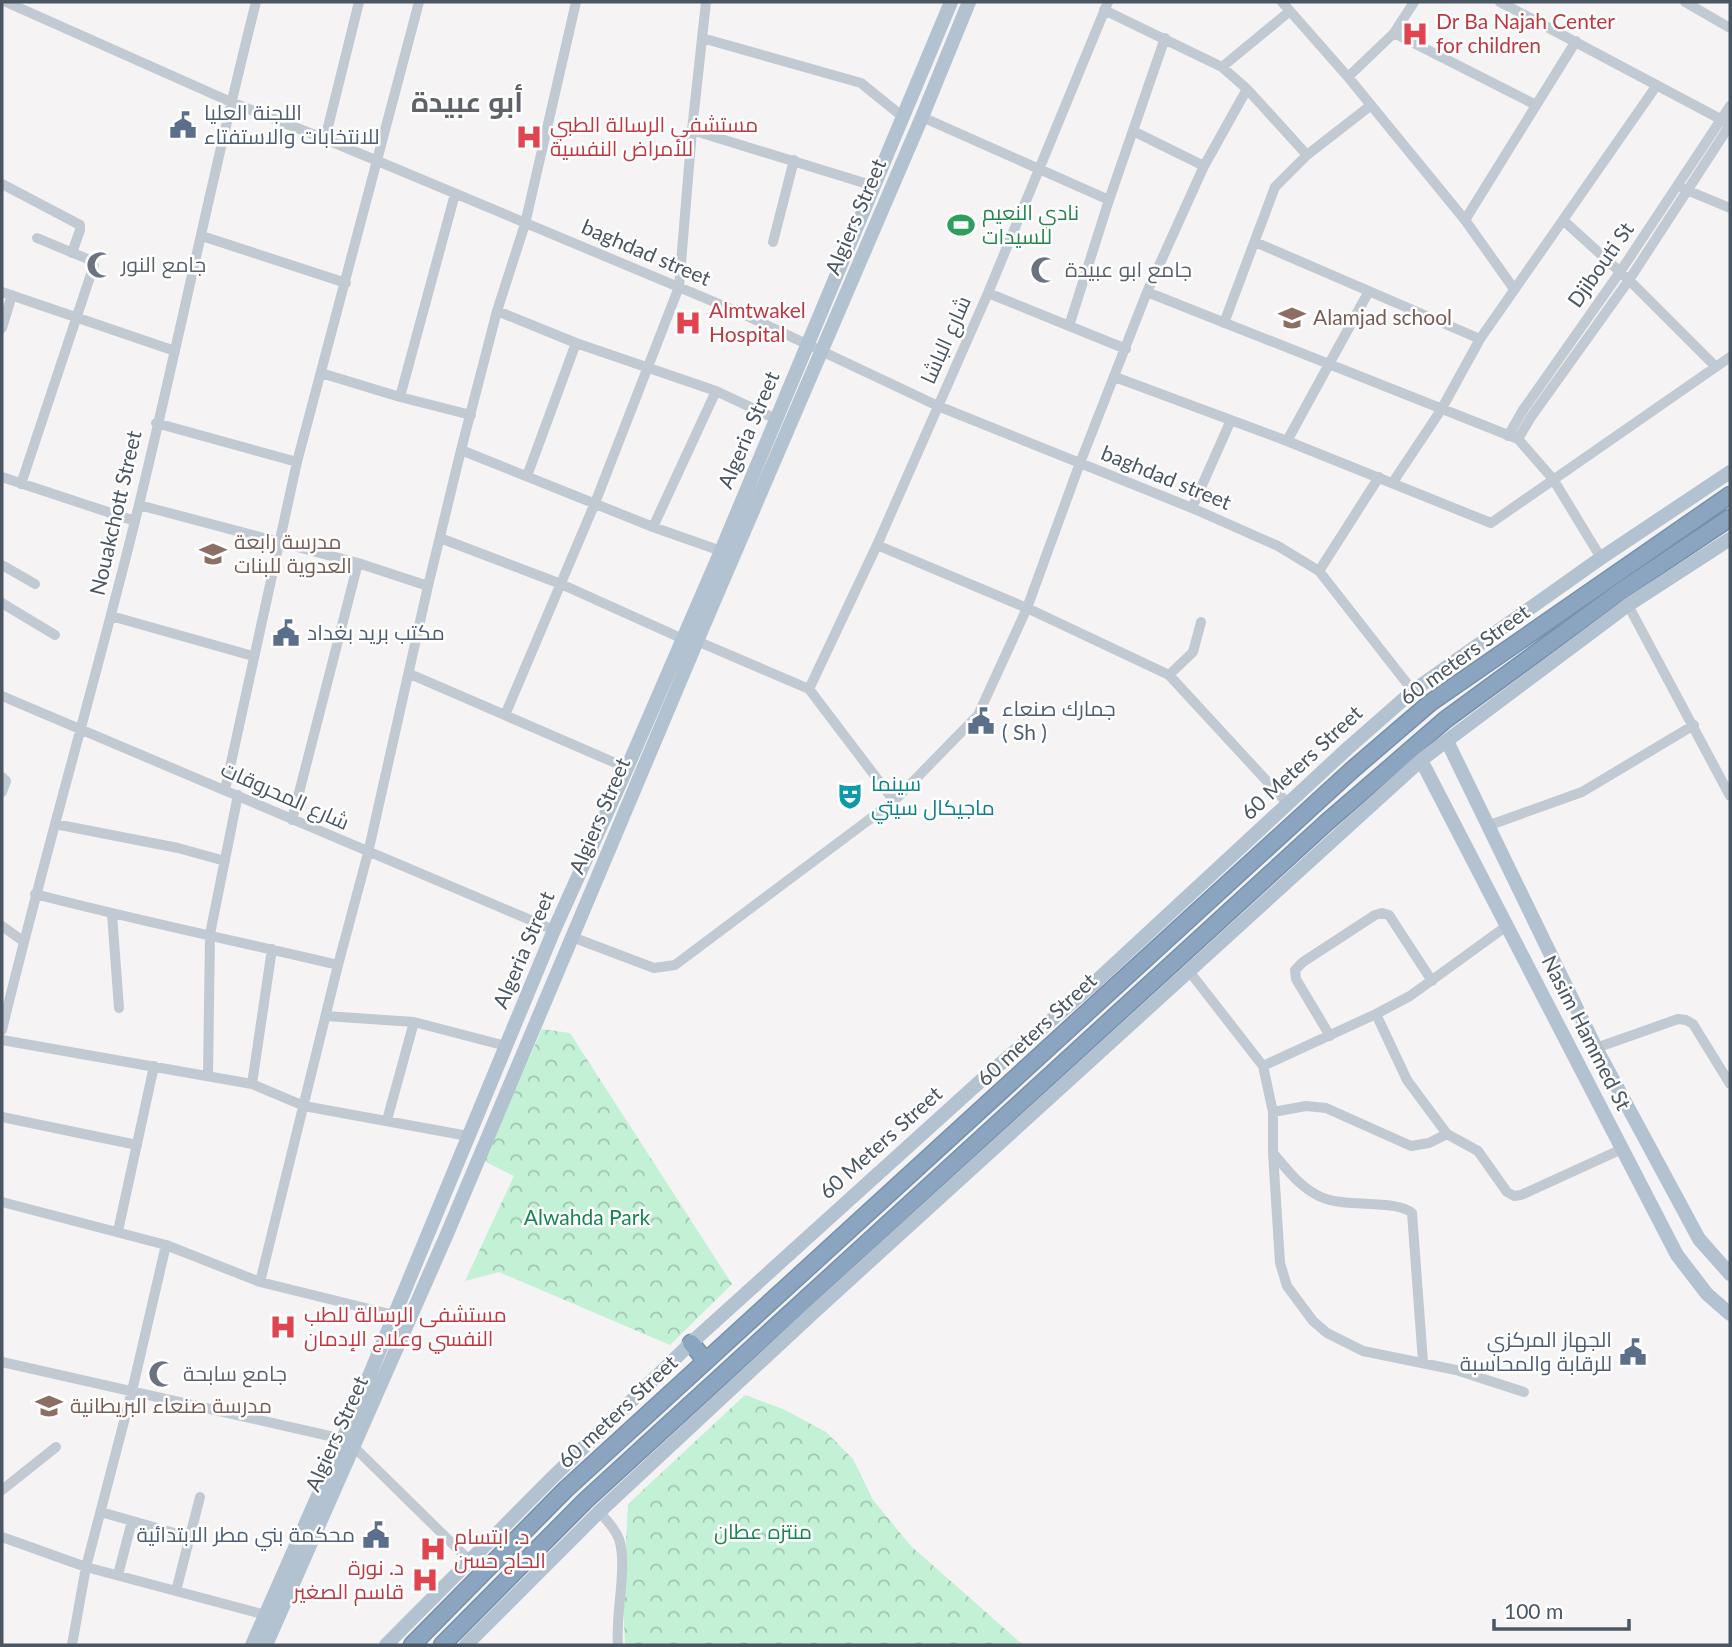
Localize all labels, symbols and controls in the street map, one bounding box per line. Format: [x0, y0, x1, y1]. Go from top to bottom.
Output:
place label: Dr Ba Najah Center for children [1436, 8, 1615, 57]
hospital icon: Dr Ba Najah Center for children [1400, 19, 1430, 49]
district label: أبو عبيدة [411, 84, 523, 119]
place label: اللجنة العليا للانتخابات والاستفتاء [204, 99, 380, 149]
public building icon: اللجنة العليا للانتخابات والاستفتاء [168, 110, 198, 140]
place label: مستشفى الرسالة الطبي للأمراض النفسية [550, 111, 758, 162]
hospital icon: مستشفى الرسالة الطبي للأمراض النفسية [514, 122, 544, 152]
street label: Algiers Street [819, 154, 890, 278]
place label: نادي النعيم للسيدات [982, 199, 1079, 248]
sports icon: نادي النعيم للسيدات [946, 210, 976, 240]
street label: baghdad street [578, 213, 715, 290]
street label: Djibouti St [1561, 216, 1638, 311]
mosque icon: جامع النور [85, 250, 115, 280]
place label: جامع النور [120, 251, 206, 279]
mosque icon: جامع ابو عبيدة [1029, 255, 1059, 285]
place label: جامع ابو عبيدة [1065, 256, 1192, 284]
street label: شارع الباشا [914, 292, 978, 388]
place label: Almtwakel Hospital [709, 297, 806, 346]
school or university icon: Alamjad school [1277, 303, 1307, 333]
place label: Alamjad school [1313, 304, 1452, 329]
hospital icon: Almtwakel Hospital [673, 308, 703, 338]
street label: Algeria Street [712, 367, 784, 492]
street label: Nouakchott Street [83, 427, 146, 597]
street label: baghdad street [1098, 439, 1235, 514]
place label: مدرسة رابعة العدوية للبنات [234, 528, 352, 578]
school or university icon: مدرسة رابعة العدوية للبنات [198, 539, 228, 569]
street label: 60 meters Street [1395, 598, 1534, 709]
public building icon: مكتب بريد بغداد [271, 618, 301, 648]
place label: مكتب بريد بغداد [307, 619, 445, 645]
place label: جمارك صنعاء ( Sh ) [1002, 695, 1116, 744]
street label: 60 Meters Street [1235, 699, 1367, 824]
public building icon: جمارك صنعاء ( Sh ) [966, 706, 996, 736]
street label: Algiers Street [563, 753, 634, 877]
street label: شارع المحروقات [216, 755, 354, 837]
place label: سينما ماجيكال سيتي [871, 770, 995, 824]
theatre icon: سينما ماجيكال سيتي [835, 781, 865, 811]
street label: Algeria Street [487, 887, 559, 1012]
street label: Nasim Hammed St [1538, 951, 1637, 1114]
street label: 60 meters Street [971, 967, 1101, 1091]
street label: 60 Meters Street [814, 1080, 947, 1203]
park label: Alwahda Park [524, 1204, 650, 1229]
place label: مستشفى الرسالة للطب النفسي وعلاج الإدمان [304, 1301, 507, 1354]
hospital icon: مستشفى الرسالة للطب النفسي وعلاج الإدمان [268, 1312, 298, 1342]
place label: الجهاز المركزي للرقابة والمحاسبة [1460, 1326, 1612, 1376]
public building icon: الجهاز المركزي للرقابة والمحاسبة [1618, 1337, 1648, 1367]
street label: 60 meters Street [552, 1349, 682, 1473]
mosque icon: جامع سابحة [147, 1359, 177, 1389]
place label: جامع سابحة [183, 1360, 287, 1388]
street label: Algiers Street [299, 1371, 372, 1495]
school or university icon: مدرسة صنعاء البريطانية [34, 1391, 64, 1421]
place label: مدرسة صنعاء البريطانية [70, 1392, 272, 1418]
park label: منتزه عطان [714, 1518, 812, 1545]
public building icon: محكمة بني مطر الابتدائية [361, 1520, 391, 1550]
place label: محكمة بني مطر الابتدائية [136, 1521, 355, 1551]
place label: د. ابتسام الحاج حسن [454, 1523, 546, 1575]
hospital icon: د. ابتسام الحاج حسن [418, 1534, 448, 1564]
place label: د. نورة قاسم الصغير [292, 1554, 404, 1606]
hospital icon: د. نورة قاسم الصغير [410, 1565, 440, 1595]
scale bar [1494, 1588, 1629, 1632]
text: 100 m [1504, 1598, 1563, 1623]

